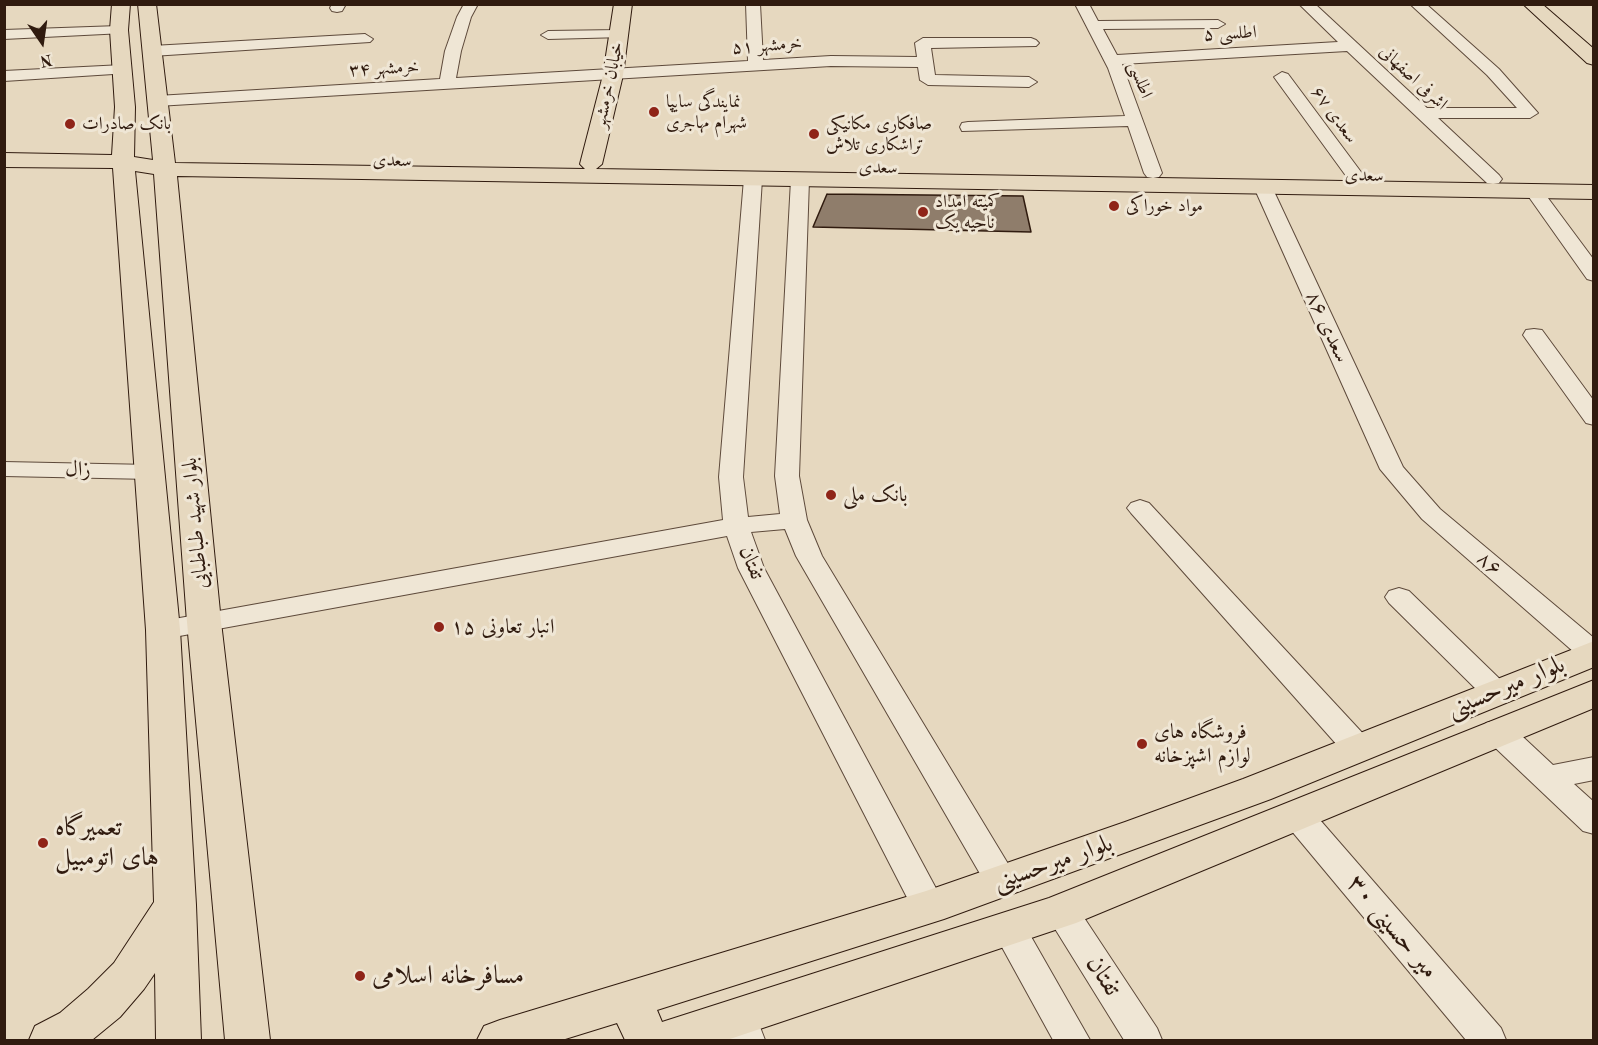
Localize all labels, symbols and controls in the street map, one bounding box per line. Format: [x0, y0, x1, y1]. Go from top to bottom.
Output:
north arrow [12, 12, 72, 72]
street label: اطلسی ۵ [1203, 22, 1257, 46]
street label: خرمشهر ۵۱ [731, 33, 803, 59]
street label: خیابان خرمشهر [589, 40, 629, 130]
street label: اشرفی اصفهانی [1374, 41, 1452, 115]
text: N [38, 50, 54, 69]
street label: خرمشهر ۳۴ [348, 56, 420, 82]
street label: اطلسی [1123, 59, 1157, 101]
street label: سعدی ۶۷ [1306, 82, 1362, 148]
place label: نمایندگی سایپا شهرام مهاجری [666, 91, 747, 134]
marker: نمایندگی سایپا شهرام مهاجری [647, 105, 661, 119]
place label: بانک صادرات [82, 113, 171, 135]
place label: صافکاری مکانیکی تراشکاری تلاش [826, 113, 932, 156]
marker: بانک صادرات [63, 117, 77, 131]
marker: صافکاری مکانیکی تراشکاری تلاش [807, 127, 821, 141]
street label: سعدی [372, 150, 412, 172]
street label: سعدی [858, 157, 898, 179]
street label: سعدی [1344, 165, 1384, 187]
place label: کمیته امداد ناحیه یک [935, 191, 1001, 234]
place label: مواد خوراکی [1126, 195, 1203, 217]
marker: مواد خوراکی [1107, 199, 1121, 213]
marker: کمیته امداد ناحیه یک [916, 205, 930, 219]
street label: سعدی ۸۶ [1300, 287, 1354, 367]
street label: بلوار شهید طباطبایی [178, 456, 214, 590]
street label: زال [65, 457, 91, 483]
place label: بانک ملی [843, 482, 908, 508]
marker: بانک ملی [824, 488, 838, 502]
street label: تفتان [733, 542, 769, 584]
street label: ۸۶ [1471, 546, 1507, 582]
place label: انبار تعاونی ۱۵ [451, 614, 555, 640]
marker: انبار تعاونی ۱۵ [432, 620, 446, 634]
street label: بلوار میرحسینی [1442, 649, 1570, 725]
place label: فروشگاه های لوازم اشپزخانه [1154, 719, 1251, 769]
marker: فروشگاه های لوازم اشپزخانه [1135, 737, 1149, 751]
place label: تعمیرگاه های اتومبیل [55, 812, 159, 874]
street label: بلوار میرحسینی [989, 828, 1117, 898]
marker: تعمیرگاه های اتومبیل [36, 836, 50, 850]
street label: میر حسینی ۳۰ [1339, 869, 1445, 985]
street label: تفتان [1078, 950, 1128, 1002]
place label: مسافرخانه اسلامی [372, 960, 524, 992]
marker: مسافرخانه اسلامی [353, 969, 367, 983]

